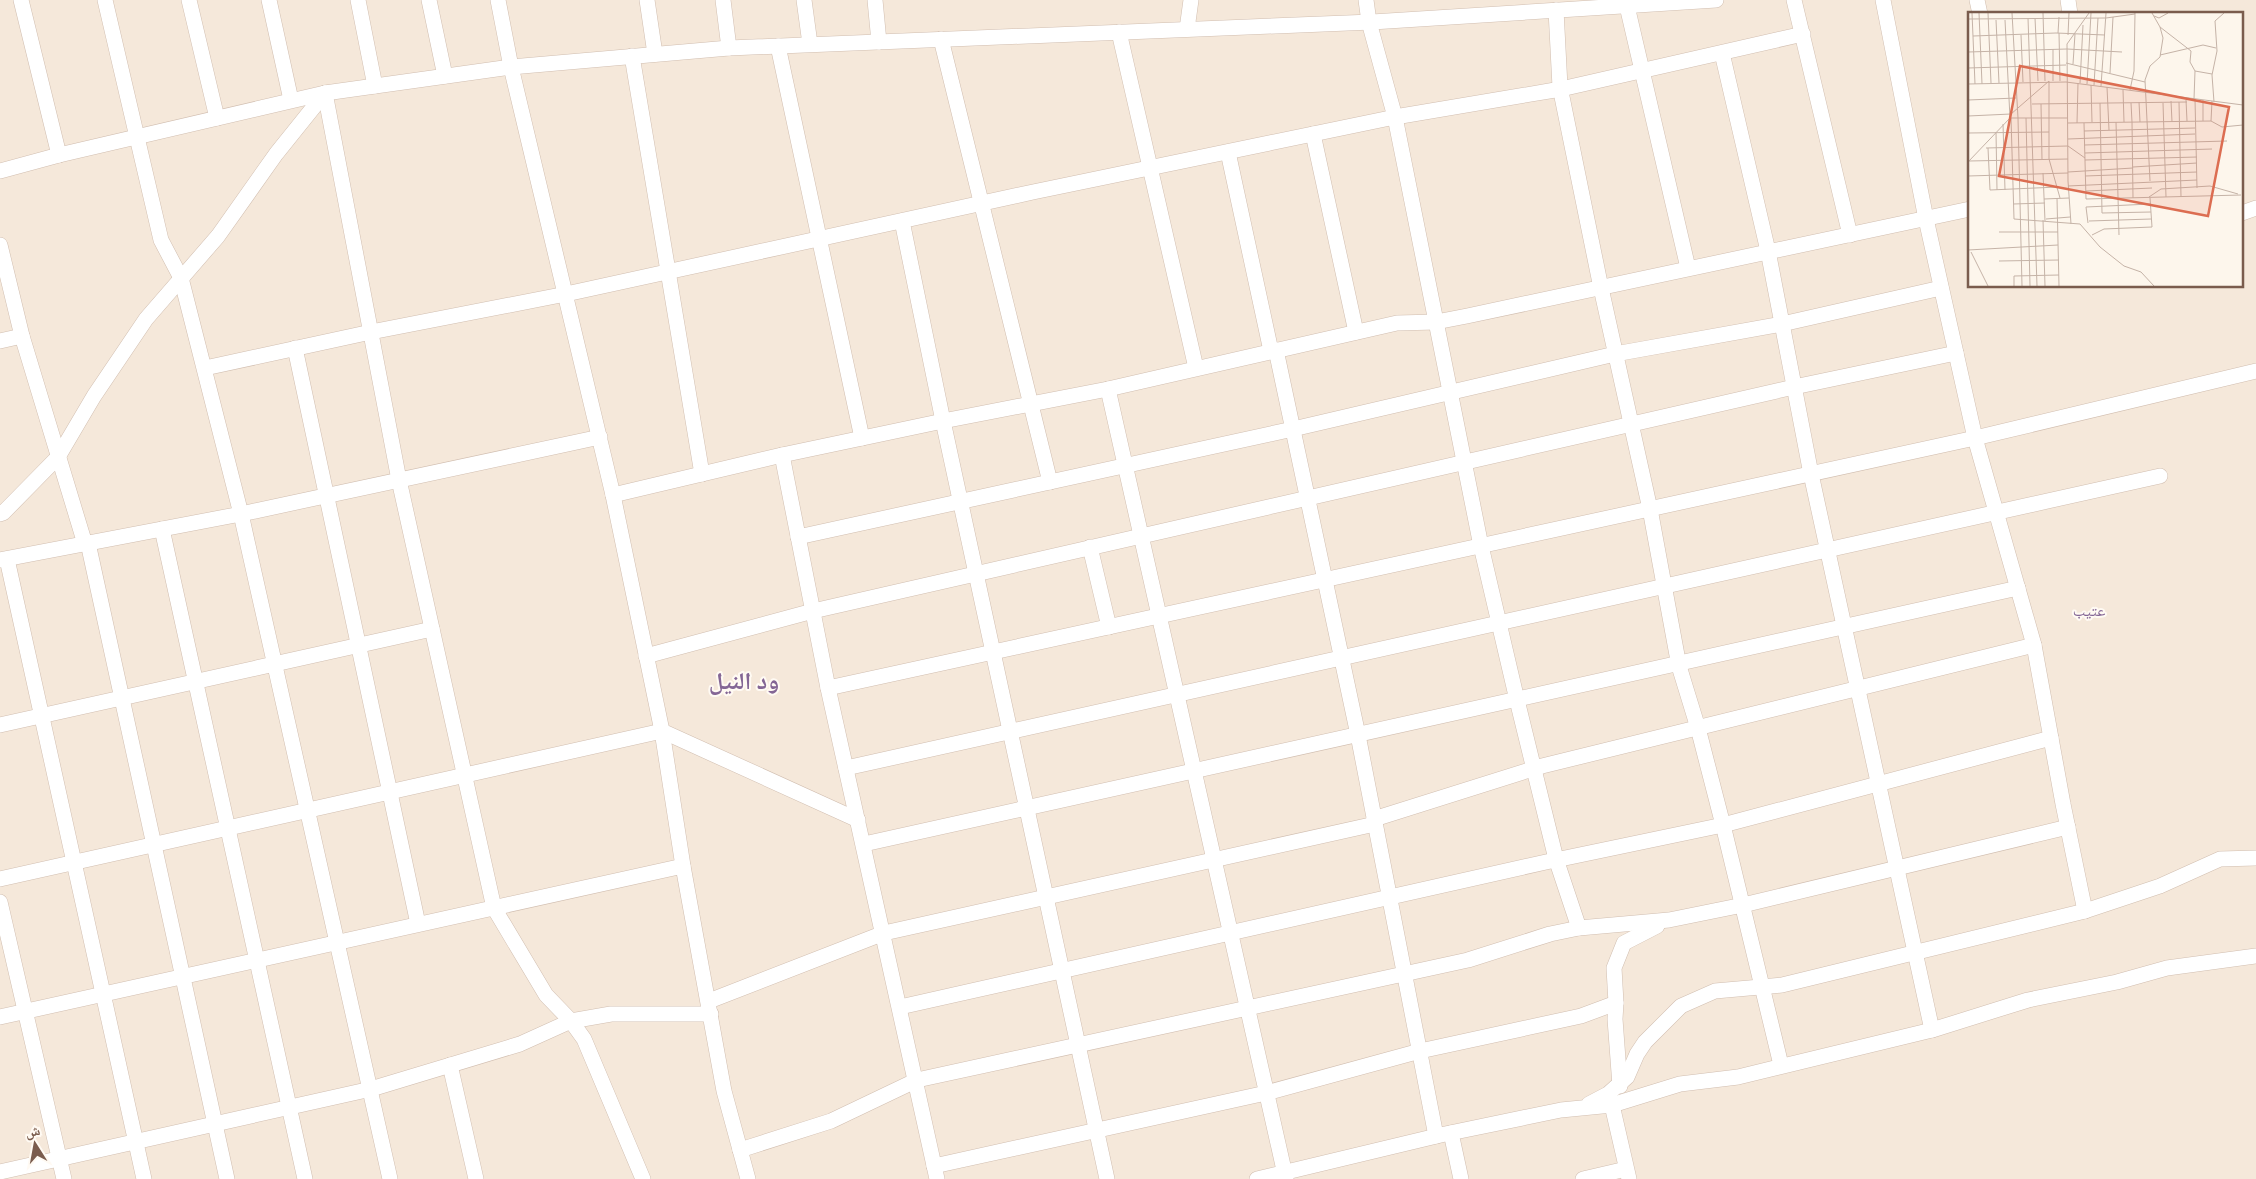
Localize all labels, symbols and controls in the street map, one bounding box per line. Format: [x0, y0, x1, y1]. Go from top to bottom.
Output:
inset map [1968, 12, 2244, 288]
district label: عتيب [2073, 601, 2105, 620]
district label: ود النيل [709, 667, 779, 695]
north arrow [10, 1119, 60, 1169]
text: ش [24, 1122, 42, 1141]

